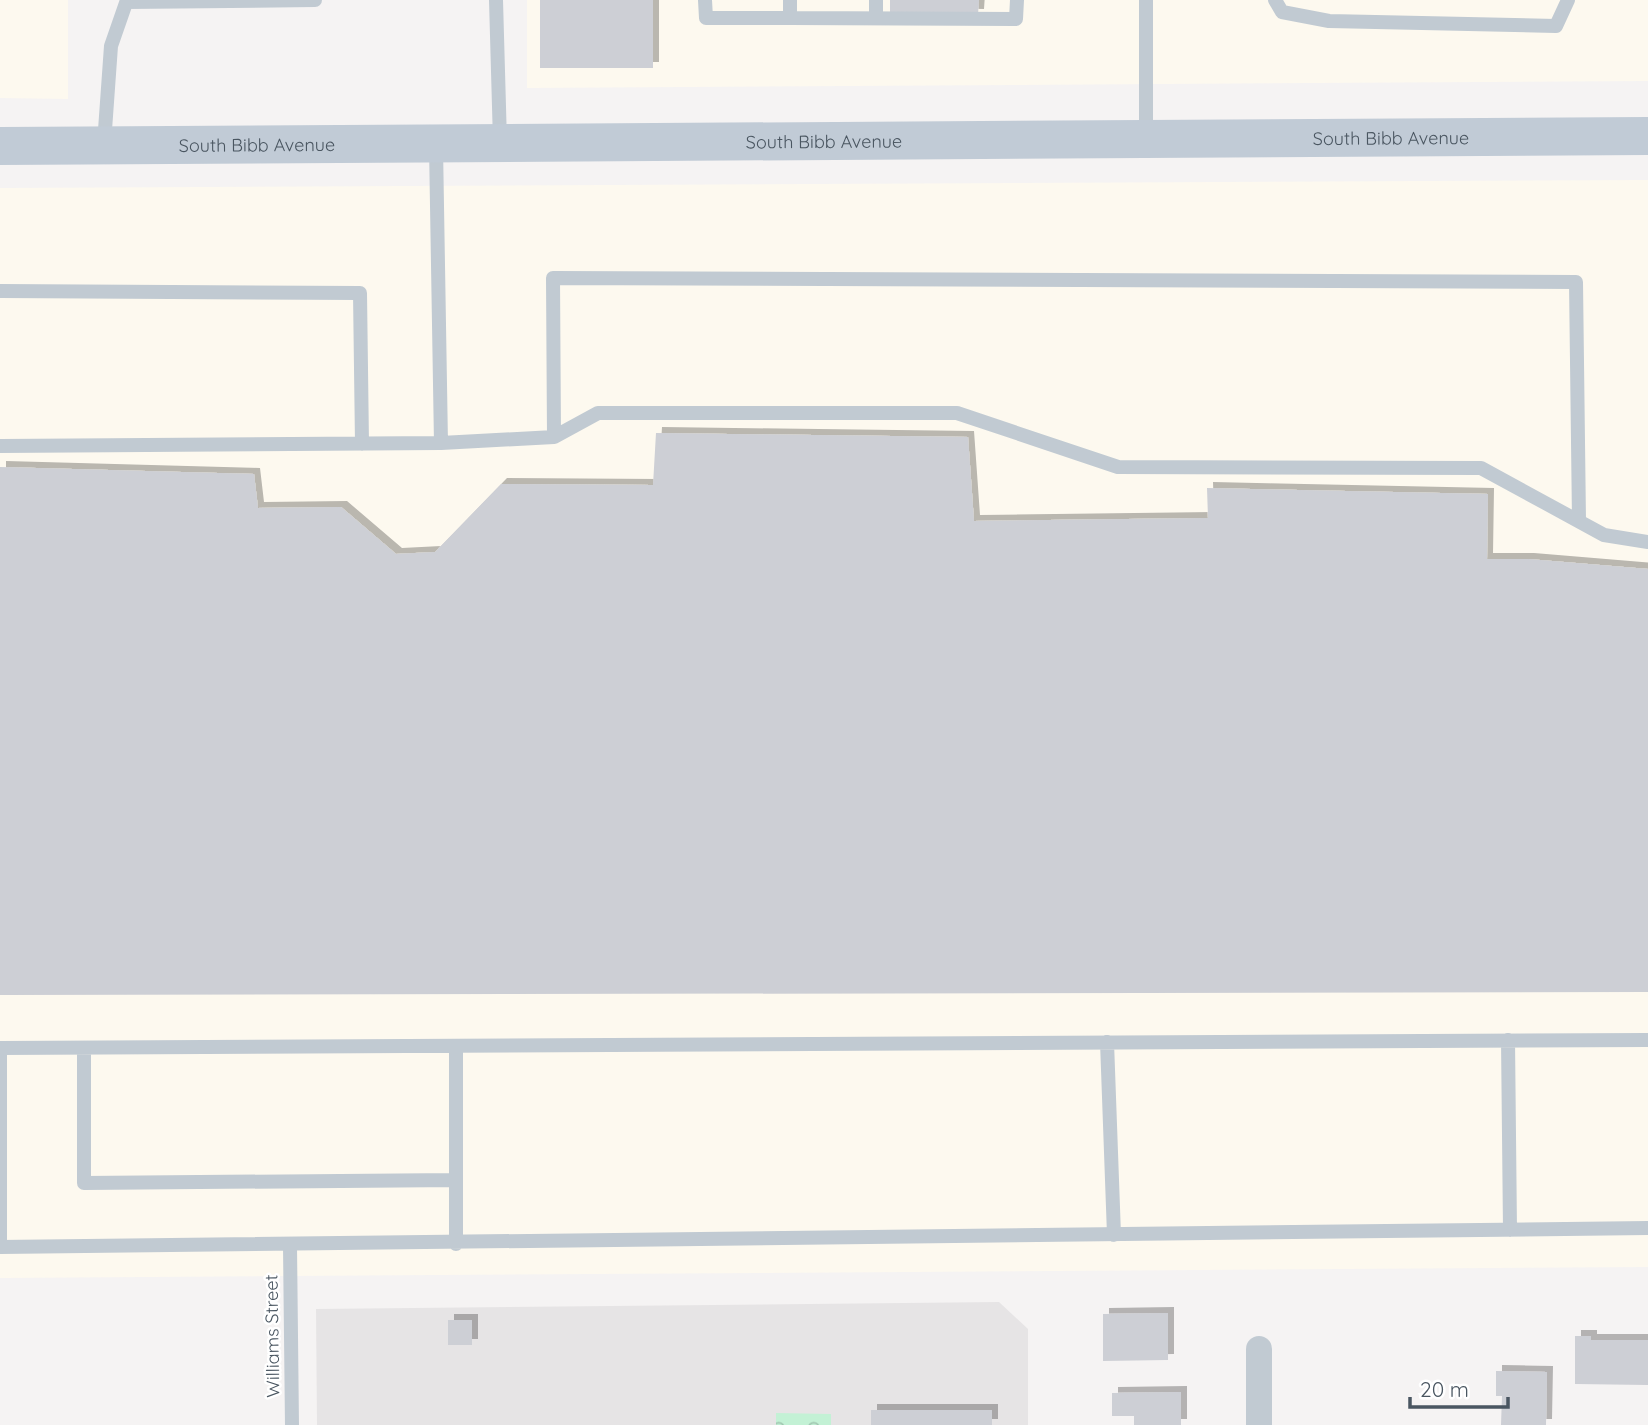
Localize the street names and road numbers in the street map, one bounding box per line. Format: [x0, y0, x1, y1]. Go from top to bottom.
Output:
street label: South Bibb Avenue [1313, 126, 1469, 150]
street label: South Bibb Avenue [746, 129, 902, 153]
street label: South Bibb Avenue [179, 132, 335, 156]
street label: Williams Street [259, 1274, 285, 1398]

